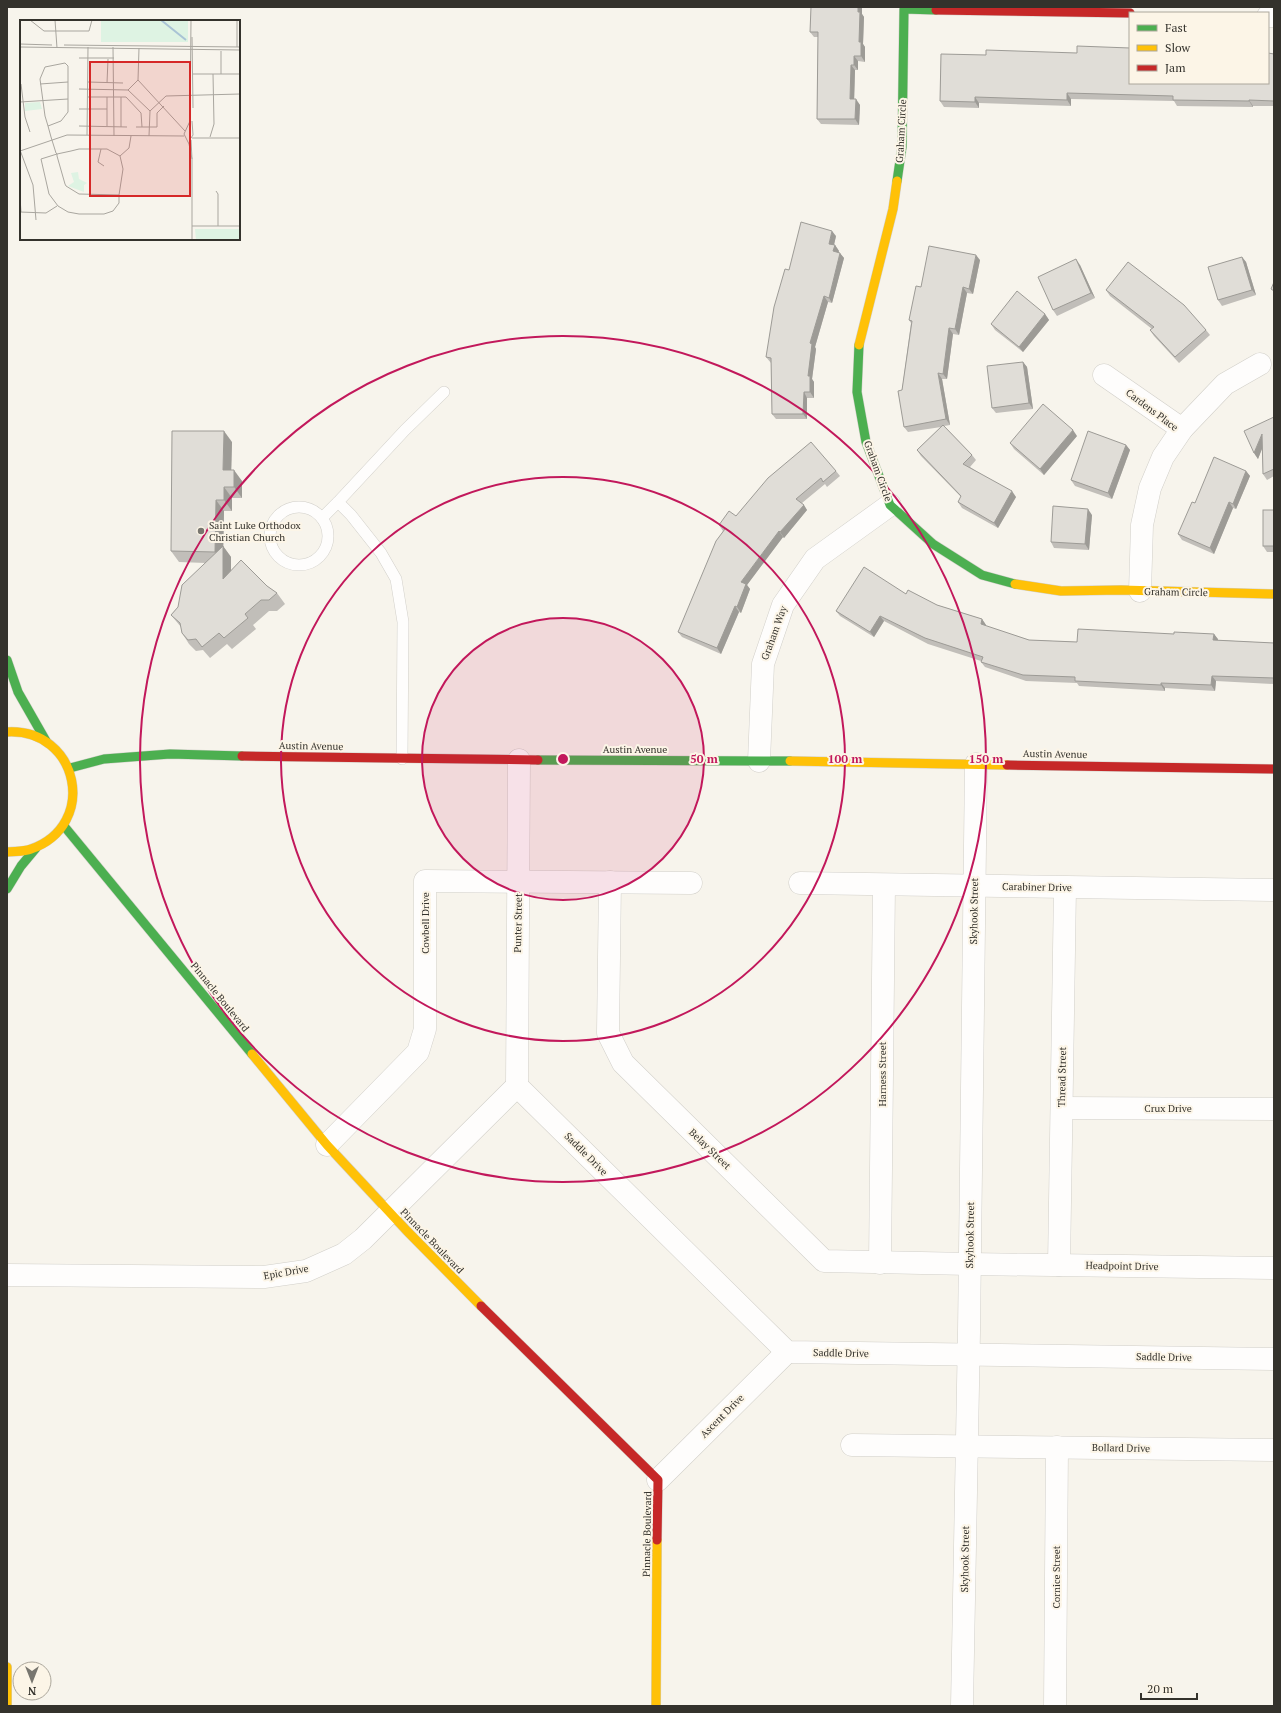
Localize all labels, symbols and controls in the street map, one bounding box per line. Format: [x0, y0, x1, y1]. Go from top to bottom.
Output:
legend [1129, 12, 1269, 84]
inset map [20, 20, 240, 240]
text: Fast [1165, 20, 1188, 35]
text: Slow [1165, 40, 1191, 55]
text: Jam [1165, 60, 1186, 75]
street label: Graham Circle [893, 99, 909, 163]
street label: Cardens Place [1123, 386, 1181, 434]
street label: Graham Circle [861, 439, 895, 503]
place label: Saint Luke Orthodox Christian Church [209, 519, 302, 544]
marker: Saint Luke Orthodox Christian Church [196, 526, 206, 536]
street label: Graham Circle [1144, 585, 1208, 599]
street label: Graham Way [758, 603, 790, 662]
street label: Austin Avenue [279, 739, 343, 753]
street label: Austin Avenue [603, 743, 667, 756]
street label: Austin Avenue [1023, 747, 1087, 761]
text: 50 m [690, 751, 718, 766]
text: 100 m [828, 751, 862, 766]
text: 150 m [969, 751, 1003, 766]
centre of rings [556, 752, 570, 766]
street label: Skyhook Street [967, 877, 981, 944]
street label: Carabiner Drive [1002, 880, 1072, 894]
street label: Cowbell Drive [419, 892, 432, 954]
street label: Punter Street [511, 893, 525, 953]
street label: Pinnacle Boulevard [188, 960, 252, 1035]
street label: Harness Street [876, 1041, 889, 1106]
street label: Thread Street [1055, 1046, 1069, 1107]
street label: Crux Drive [1144, 1102, 1192, 1115]
street label: Belay Street [686, 1126, 734, 1172]
street label: Saddle Drive [562, 1130, 610, 1178]
street label: Skyhook Street [963, 1201, 977, 1268]
street label: Pinnacle Boulevard [398, 1206, 467, 1277]
street label: Headpoint Drive [1085, 1259, 1159, 1273]
street label: Epic Drive [262, 1262, 310, 1282]
street label: Saddle Drive [813, 1346, 869, 1360]
street label: Saddle Drive [1136, 1350, 1192, 1364]
street label: Ascent Drive [697, 1391, 747, 1441]
street label: Bollard Drive [1092, 1441, 1150, 1455]
street label: Pinnacle Boulevard [640, 1491, 654, 1577]
street label: Skyhook Street [958, 1525, 972, 1592]
street label: Cornice Street [1050, 1545, 1063, 1609]
north arrow [12, 1661, 52, 1701]
scale bar [1141, 1675, 1197, 1701]
text: 20 m [1147, 1681, 1174, 1696]
text: N [27, 1684, 36, 1698]

